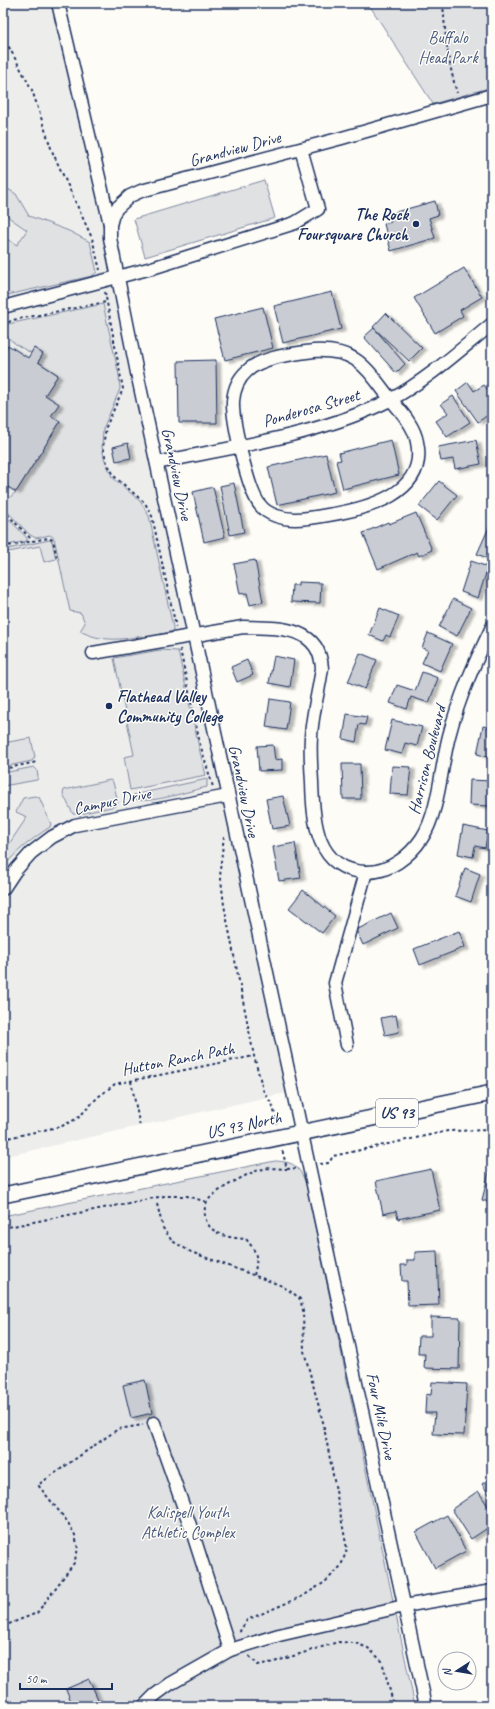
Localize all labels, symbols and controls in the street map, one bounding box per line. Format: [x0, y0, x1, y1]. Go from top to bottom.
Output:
park label: Buffalo Head Park [418, 27, 479, 68]
street label: Grandview Drive [187, 126, 284, 171]
place label: The Rock Foursquare Church [297, 204, 410, 245]
marker: The Rock Foursquare Church [411, 219, 421, 229]
street label: Ponderosa Street [260, 384, 364, 432]
street label: Grandview Drive [157, 426, 197, 523]
place label: Flathead Valley Community College [117, 686, 223, 727]
street label: Harrison Boulevard [403, 700, 451, 817]
marker: Flathead Valley Community College [104, 701, 114, 711]
street label: Grandview Drive [224, 743, 264, 840]
street label: Campus Drive [72, 782, 154, 819]
street label: Hutton Ranch Path [120, 1038, 237, 1080]
road number: US 93 [376, 1099, 418, 1127]
street label: US 93 North [205, 1107, 283, 1143]
street label: Four Mile Drive [362, 1371, 401, 1463]
park label: Kalispell Youth Athletic Complex [141, 1502, 236, 1543]
north arrow [437, 1651, 477, 1691]
scale bar [20, 1665, 112, 1691]
text: N [439, 1666, 455, 1678]
text: 50 m [26, 1671, 48, 1687]

